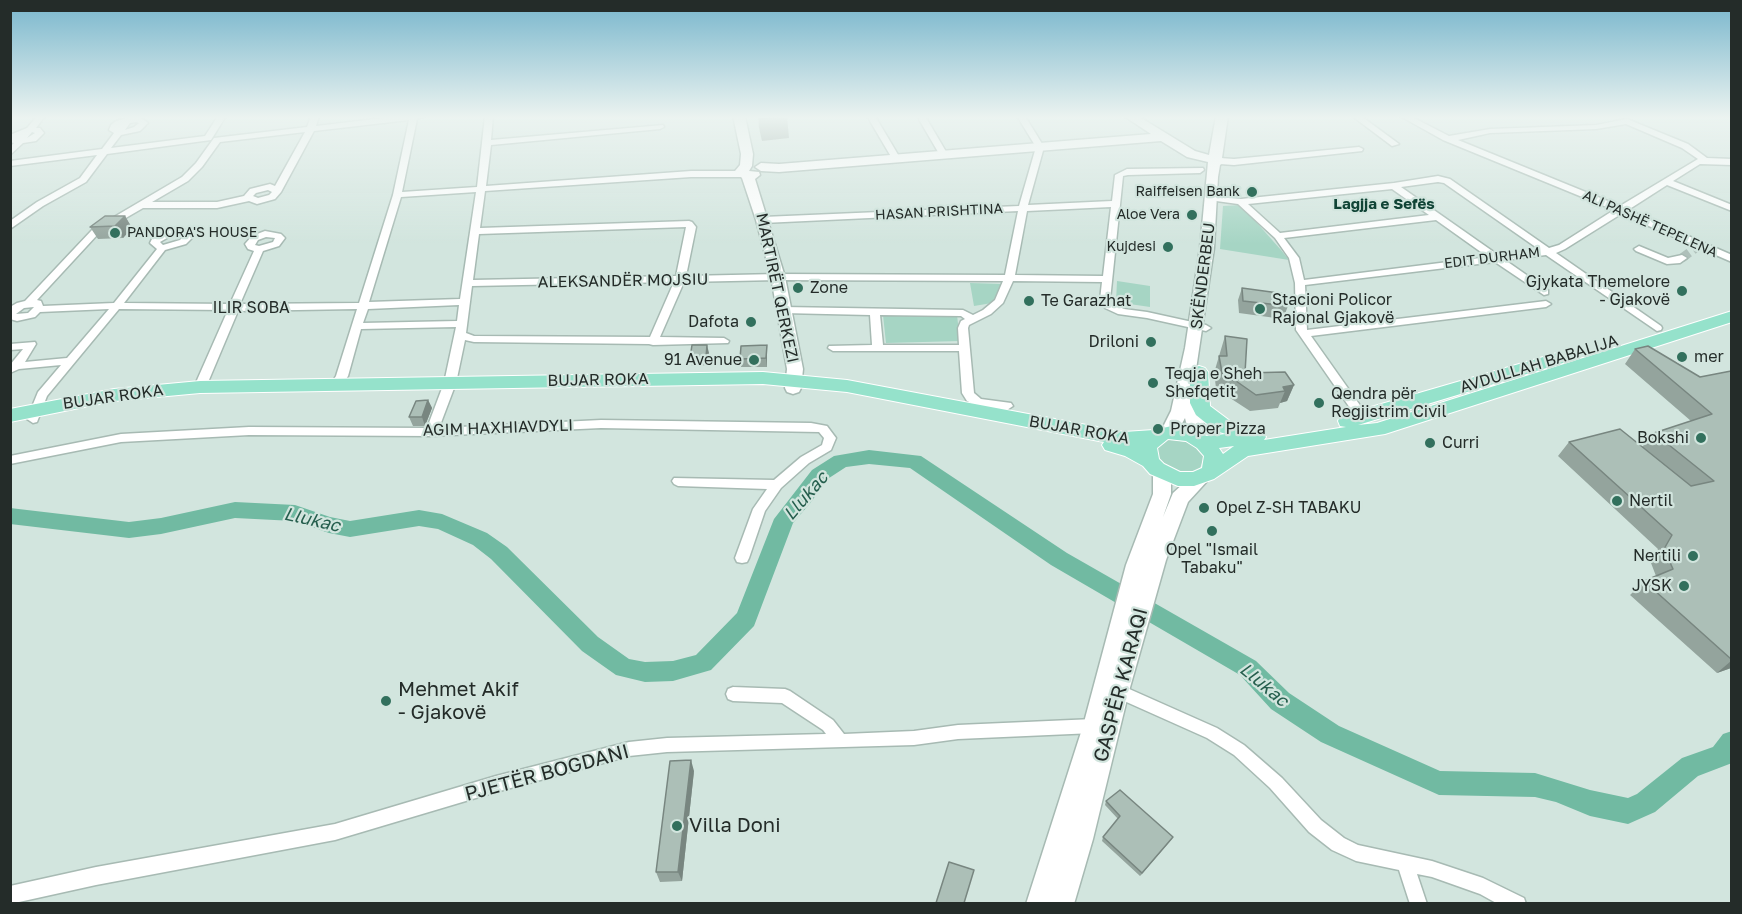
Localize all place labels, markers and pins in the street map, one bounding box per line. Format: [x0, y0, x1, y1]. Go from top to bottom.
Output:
place label: Raiffeisen Bank [1135, 184, 1240, 200]
marker: Raiffeisen Bank [1245, 185, 1259, 199]
place label: Aloe Vera [1117, 207, 1180, 223]
marker: Aloe Vera [1185, 208, 1199, 222]
place label: PANDORA'S HOUSE [127, 225, 257, 241]
marker: PANDORA'S HOUSE [108, 226, 122, 240]
place label: Kujdesi [1106, 239, 1156, 255]
marker: Kujdesi [1161, 240, 1175, 254]
place label: Gjykata Themelore - Gjakovë [1526, 272, 1670, 310]
place label: Zone [810, 278, 848, 298]
marker: Zone [791, 281, 805, 295]
marker: Gjykata Themelore - Gjakovë [1675, 284, 1689, 298]
place label: Stacioni Policor Rajonal Gjakovë [1272, 290, 1394, 328]
place label: Te Garazhat [1041, 291, 1131, 311]
marker: Te Garazhat [1022, 294, 1036, 308]
marker: Stacioni Policor Rajonal Gjakovë [1253, 302, 1267, 316]
place label: Dafota [688, 312, 739, 332]
marker: Dafota [744, 315, 758, 329]
place label: Driloni [1089, 332, 1139, 352]
marker: Driloni [1144, 335, 1158, 349]
place label: mer [1694, 347, 1724, 367]
place label: 91 Avenue [664, 350, 742, 370]
marker: mer [1675, 350, 1689, 364]
marker: 91 Avenue [747, 353, 761, 367]
place label: Teqja e Sheh Shefqetit [1165, 364, 1262, 402]
marker: Teqja e Sheh Shefqetit [1146, 376, 1160, 390]
place label: Qendra për Regjistrim Civil [1331, 384, 1447, 422]
marker: Qendra për Regjistrim Civil [1312, 396, 1326, 410]
place label: Proper Pizza [1170, 419, 1266, 439]
marker: Proper Pizza [1151, 422, 1165, 436]
place label: Bokshi [1637, 428, 1689, 448]
marker: Bokshi [1694, 431, 1708, 445]
place label: Curri [1442, 433, 1479, 453]
marker: Curri [1423, 436, 1437, 450]
place label: Nertil [1629, 491, 1673, 511]
marker: Nertil [1610, 494, 1624, 508]
place label: Opel Z-SH TABAKU [1216, 498, 1361, 518]
marker: Opel Z-SH TABAKU [1197, 501, 1211, 515]
marker: Opel "Ismail Tabaku" [1205, 524, 1219, 538]
place label: Opel "Ismail Tabaku" [1166, 540, 1258, 578]
place label: Nertili [1633, 546, 1681, 566]
marker: Nertili [1686, 549, 1700, 563]
place label: JYSK [1632, 576, 1672, 596]
marker: JYSK [1677, 579, 1691, 593]
place label: Mehmet Akif - Gjakovë [398, 678, 519, 725]
marker: Mehmet Akif - Gjakovë [379, 694, 393, 708]
place label: Villa Doni [689, 814, 781, 838]
marker: Villa Doni [670, 819, 684, 833]

